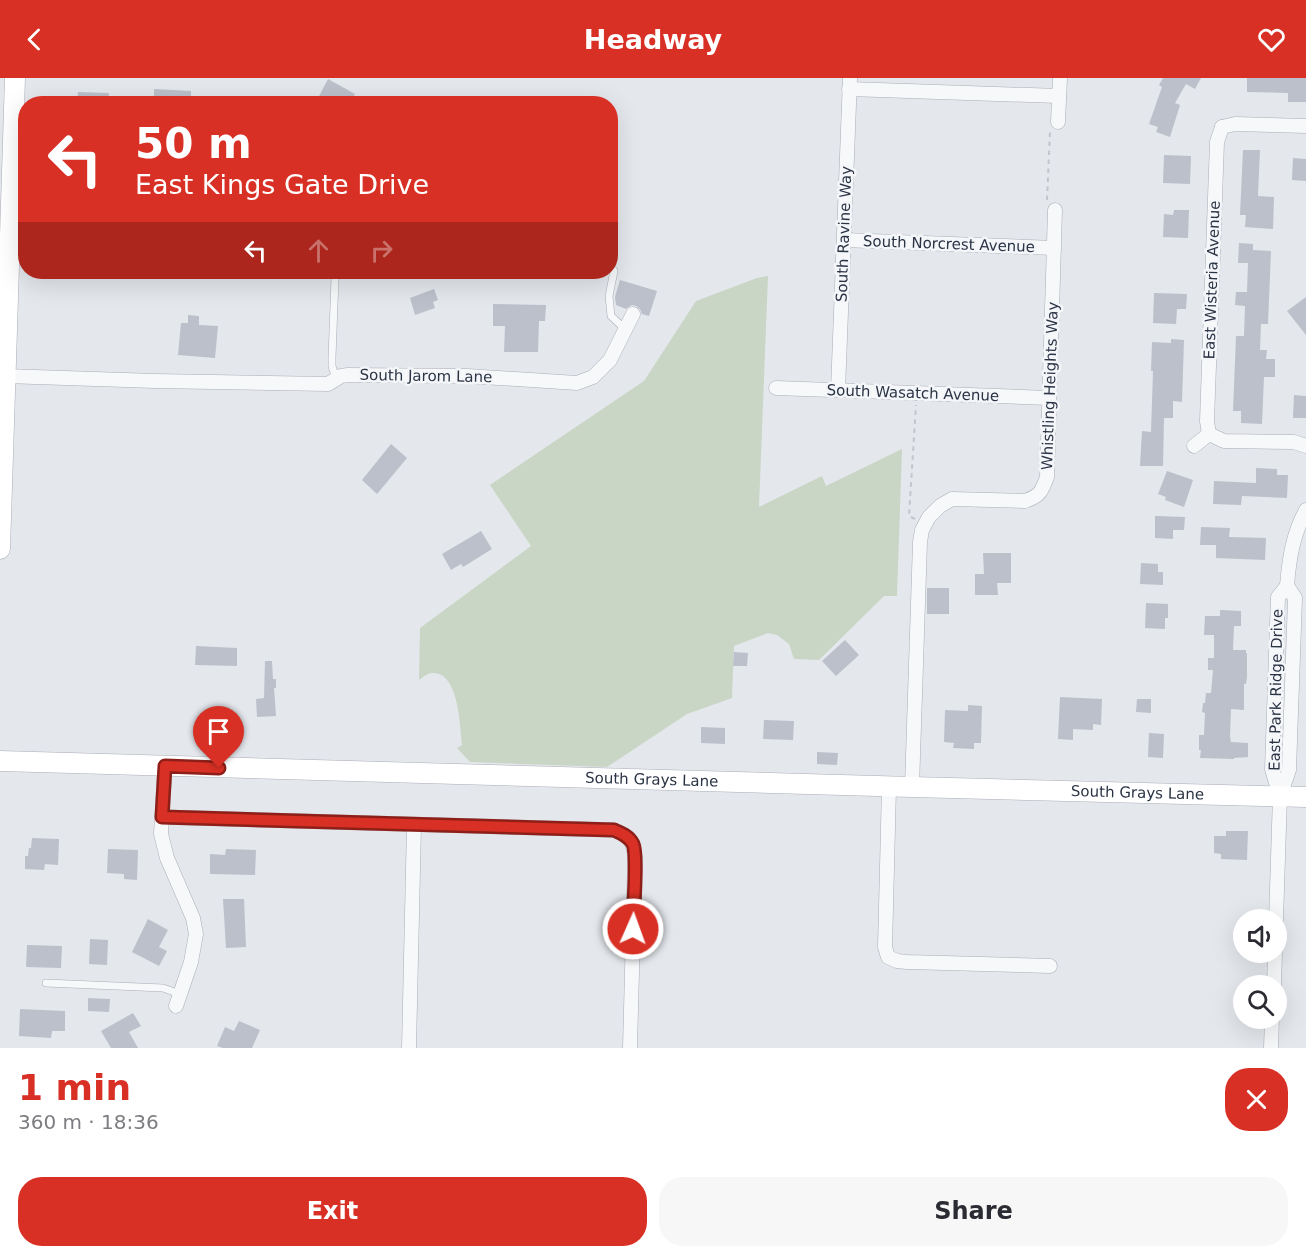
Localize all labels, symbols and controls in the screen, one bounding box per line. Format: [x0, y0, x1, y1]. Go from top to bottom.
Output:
icon: back [18, 23, 51, 56]
icon: heart [1255, 23, 1288, 56]
text: Headway [584, 24, 722, 55]
text: 50 m [135, 119, 252, 168]
icon: left [36, 120, 114, 198]
street label: South Ravine Way [833, 166, 855, 302]
text: East Kings Gate Drive [135, 169, 429, 200]
street label: East Wisteria Avenue [1200, 200, 1224, 360]
street label: South Norcrest Avenue [863, 232, 1035, 256]
icon: left [239, 234, 272, 267]
icon: ahead [302, 234, 335, 267]
icon: right [365, 234, 398, 267]
street label: Whistling Heights Way [1038, 301, 1062, 470]
street label: South Jarom Lane [360, 366, 492, 386]
street label: South Wasatch Avenue [826, 381, 1000, 405]
street label: East Park Ridge Drive [1266, 609, 1286, 771]
pin [193, 706, 244, 768]
icon: arrive [202, 715, 235, 748]
street label: South Grays Lane [585, 769, 719, 790]
street label: South Grays Lane [1071, 782, 1204, 803]
position arrow [601, 897, 665, 961]
map controls [1233, 909, 1287, 1029]
button: sound [1233, 909, 1287, 963]
button: search [1233, 975, 1287, 1029]
text: 1 min [18, 1067, 131, 1108]
button: close [1225, 1068, 1288, 1131]
text: 360 m · 18:36 [18, 1110, 159, 1134]
button: Exit [18, 1177, 647, 1246]
button: Share [659, 1177, 1288, 1246]

